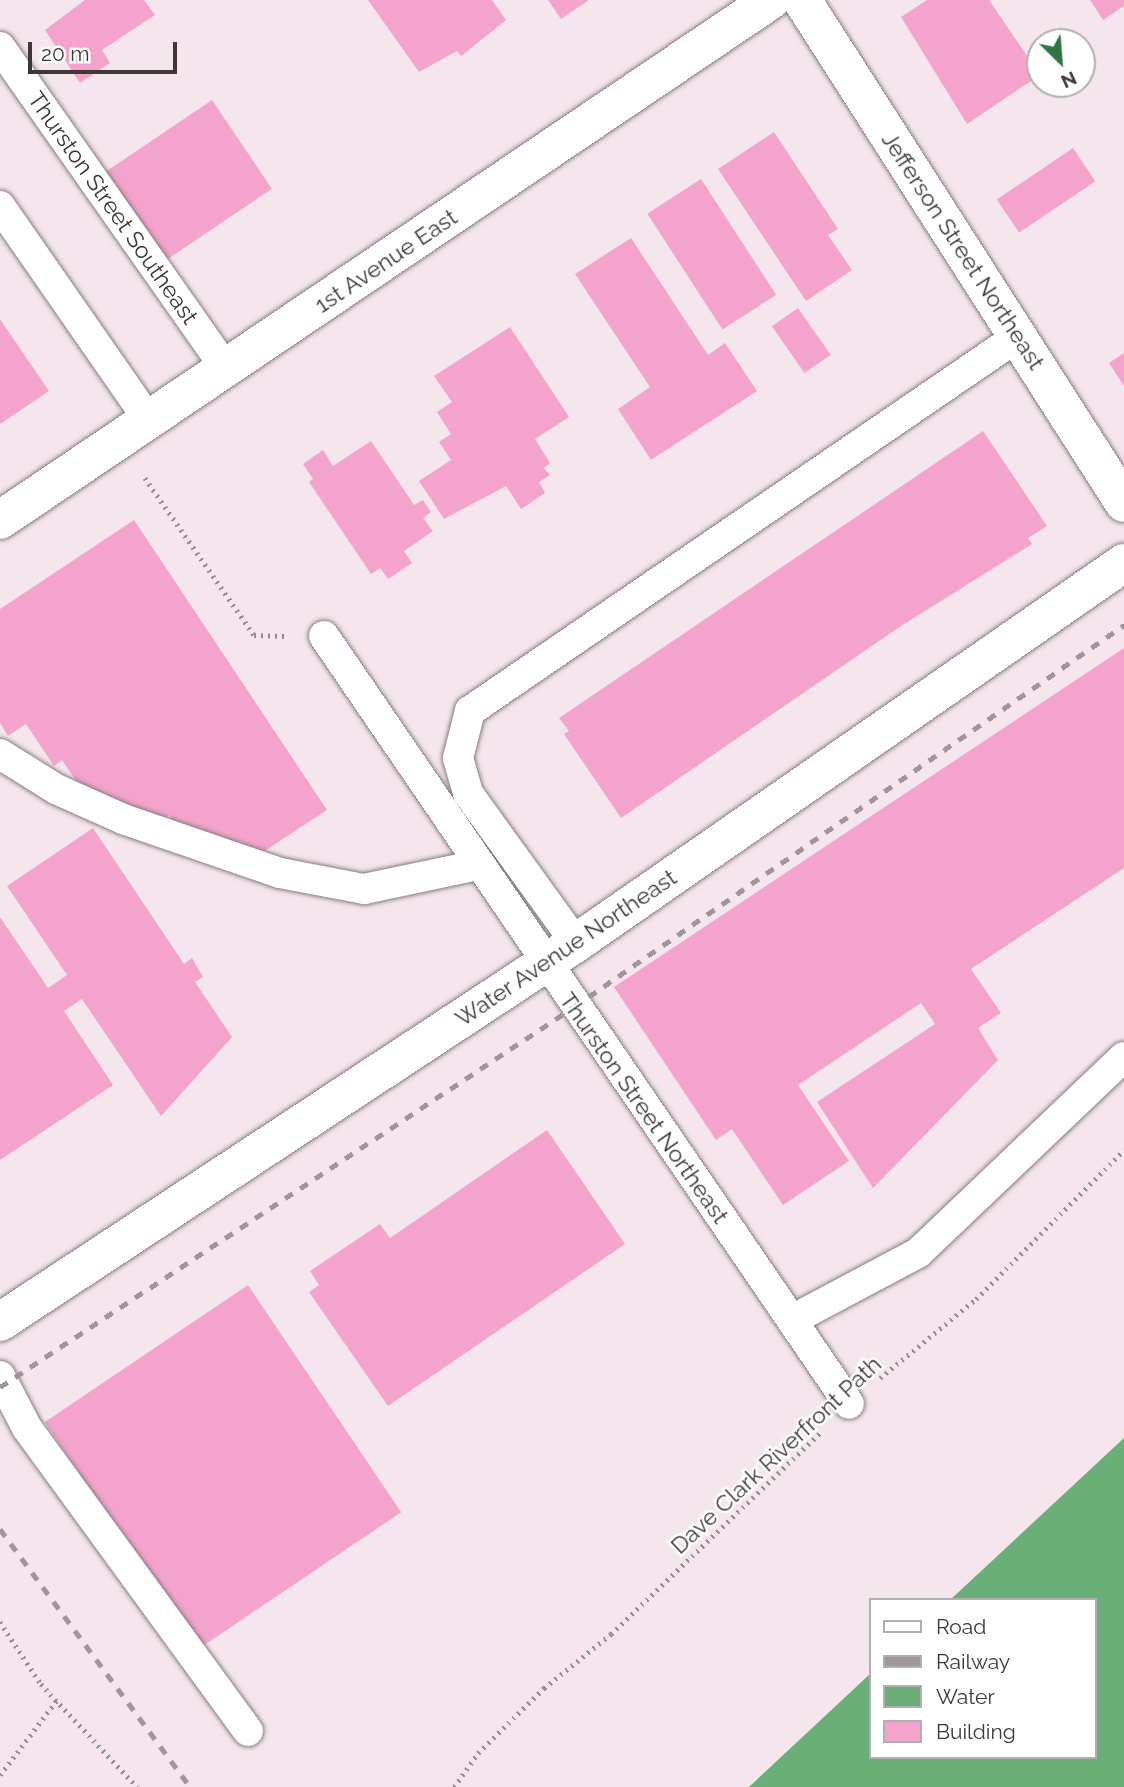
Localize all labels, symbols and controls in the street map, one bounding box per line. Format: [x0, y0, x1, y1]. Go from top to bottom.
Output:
scale bar [32, 28, 180, 72]
north arrow [1026, 28, 1096, 98]
text: 20 m [41, 41, 89, 66]
text: N [1058, 67, 1080, 93]
street label: Thurston Street Southeast [22, 86, 204, 330]
street label: Jefferson Street Northeast [876, 127, 1050, 375]
street label: 1st Avenue East [309, 203, 463, 319]
street label: Water Avenue Northeast [450, 863, 682, 1033]
street label: Thurston Street Northeast [554, 987, 734, 1229]
street label: Dave Clark Riverfront Path [665, 1350, 887, 1560]
legend [869, 1598, 1096, 1759]
text: Road [936, 1614, 986, 1639]
text: Railway [936, 1649, 1010, 1674]
text: Water [936, 1684, 995, 1709]
text: Building [936, 1719, 1016, 1744]

